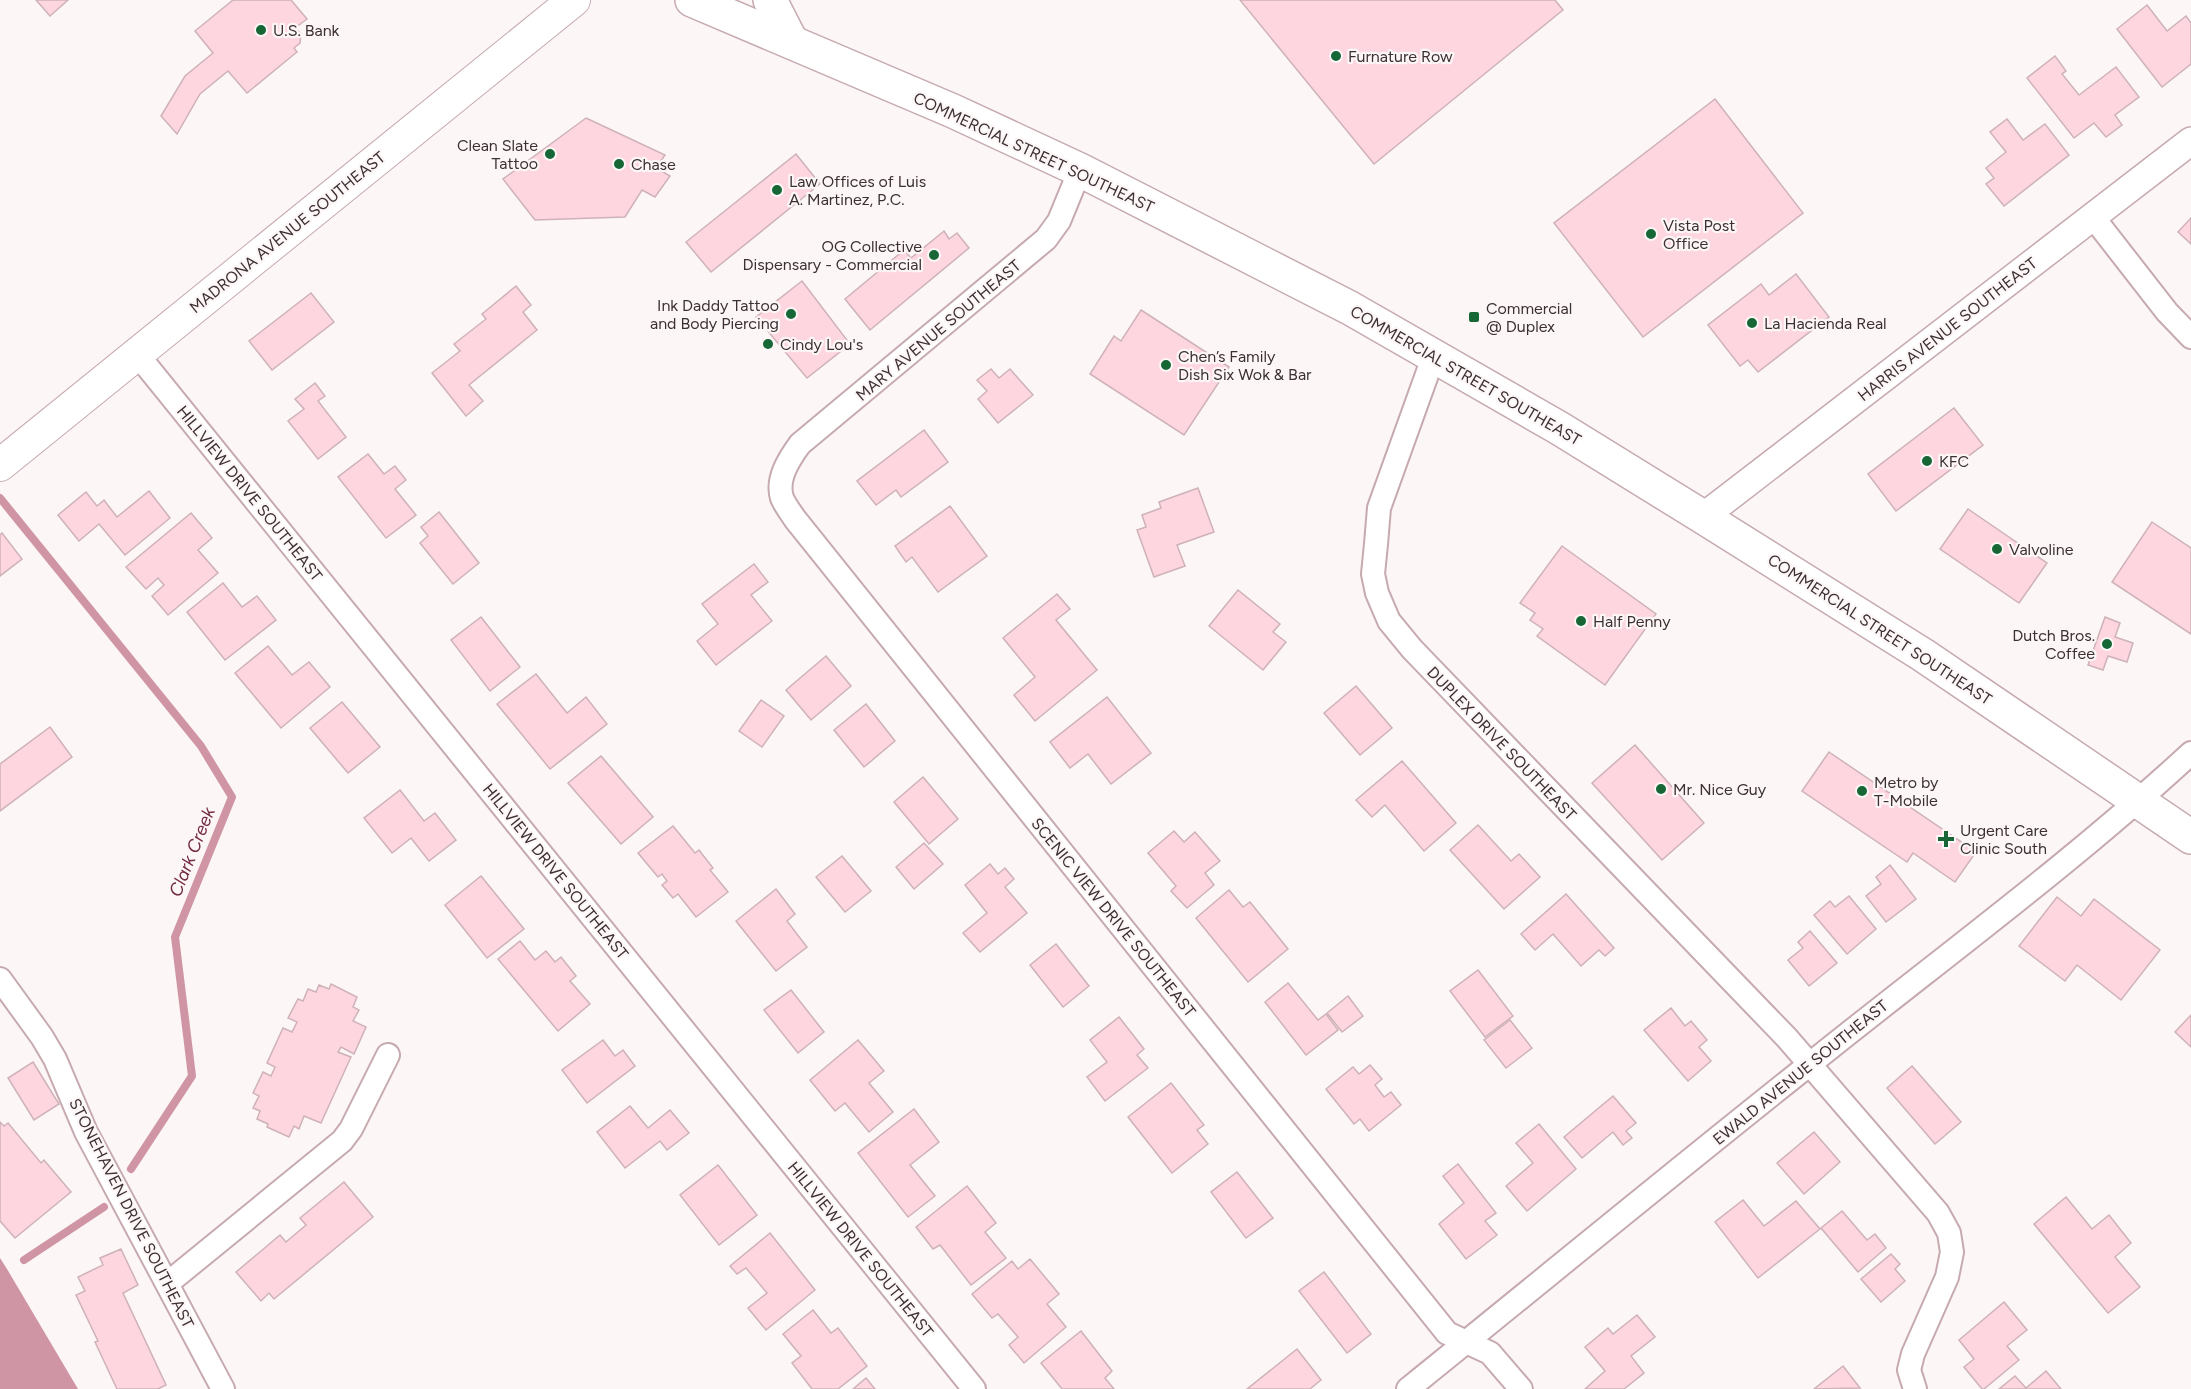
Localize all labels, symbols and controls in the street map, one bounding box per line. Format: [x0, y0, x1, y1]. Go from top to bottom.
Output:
place label: U.S. Bank [273, 21, 340, 40]
marker: U.S. Bank [254, 23, 268, 37]
place label: Furnature Row [1348, 47, 1453, 66]
marker: Furnature Row [1329, 49, 1343, 63]
street label: COMMERCIAL STREET SOUTHEAST [911, 88, 1157, 217]
place label: Clean Slate Tattoo [457, 136, 538, 173]
street label: MADRONA AVENUE SOUTHEAST [186, 147, 389, 317]
marker: Clean Slate Tattoo [543, 147, 557, 161]
place label: Chase [631, 155, 676, 174]
marker: Chase [612, 157, 626, 171]
place label: Law Offices of Luis A. Martinez, P.C. [789, 172, 926, 209]
marker: Law Offices of Luis A. Martinez, P.C. [770, 183, 784, 197]
place label: Vista Post Office [1663, 216, 1735, 253]
marker: Vista Post Office [1644, 227, 1658, 241]
place label: OG Collective Dispensary - Commercial [742, 237, 922, 274]
marker: OG Collective Dispensary - Commercial [927, 248, 941, 262]
street label: HARRIS AVENUE SOUTHEAST [1854, 253, 2041, 405]
street label: MARY AVENUE SOUTHEAST [852, 256, 1025, 405]
place label: Ink Daddy Tattoo and Body Piercing [650, 296, 779, 333]
place label: Commercial @ Duplex [1486, 299, 1572, 336]
street label: COMMERCIAL STREET SOUTHEAST [1347, 301, 1585, 450]
marker: Ink Daddy Tattoo and Body Piercing [784, 307, 798, 321]
marker: Commercial @ Duplex [1467, 310, 1481, 324]
place label: La Hacienda Real [1764, 314, 1887, 333]
marker: La Hacienda Real [1745, 316, 1759, 330]
place label: Cindy Lou's [780, 335, 863, 354]
marker: Cindy Lou's [761, 337, 775, 351]
place label: Chen’s Family Dish Six Wok & Bar [1178, 347, 1312, 384]
marker: Chen’s Family Dish Six Wok & Bar [1159, 358, 1173, 372]
street label: HILLVIEW DRIVE SOUTHEAST [173, 402, 326, 585]
place label: KFC [1939, 452, 1969, 471]
marker: KFC [1920, 454, 1934, 468]
place label: Valvoline [2009, 540, 2074, 559]
marker: Valvoline [1990, 542, 2004, 556]
street label: COMMERCIAL STREET SOUTHEAST [1764, 550, 1995, 709]
place label: Half Penny [1593, 612, 1671, 631]
marker: Half Penny [1574, 614, 1588, 628]
place label: Dutch Bros. Coffee [2012, 626, 2095, 663]
marker: Dutch Bros. Coffee [2100, 637, 2114, 651]
street label: DUPLEX DRIVE SOUTHEAST [1423, 663, 1580, 824]
place label: Metro by T-Mobile [1874, 773, 1939, 810]
street label: HILLVIEW DRIVE SOUTHEAST [479, 780, 632, 963]
place label: Mr. Nice Guy [1673, 780, 1767, 799]
marker: Mr. Nice Guy [1654, 782, 1668, 796]
marker: Metro by T-Mobile [1855, 784, 1869, 798]
water label: Clark Creek [164, 803, 220, 900]
street label: SCENIC VIEW DRIVE SOUTHEAST [1027, 814, 1200, 1021]
place label: Urgent Care Clinic South [1960, 821, 2048, 858]
marker: Urgent Care Clinic South [1937, 830, 1955, 848]
street label: EWALD AVENUE SOUTHEAST [1709, 996, 1892, 1149]
street label: STONEHAVEN DRIVE SOUTHEAST [65, 1095, 198, 1331]
street label: HILLVIEW DRIVE SOUTHEAST [784, 1158, 937, 1341]

